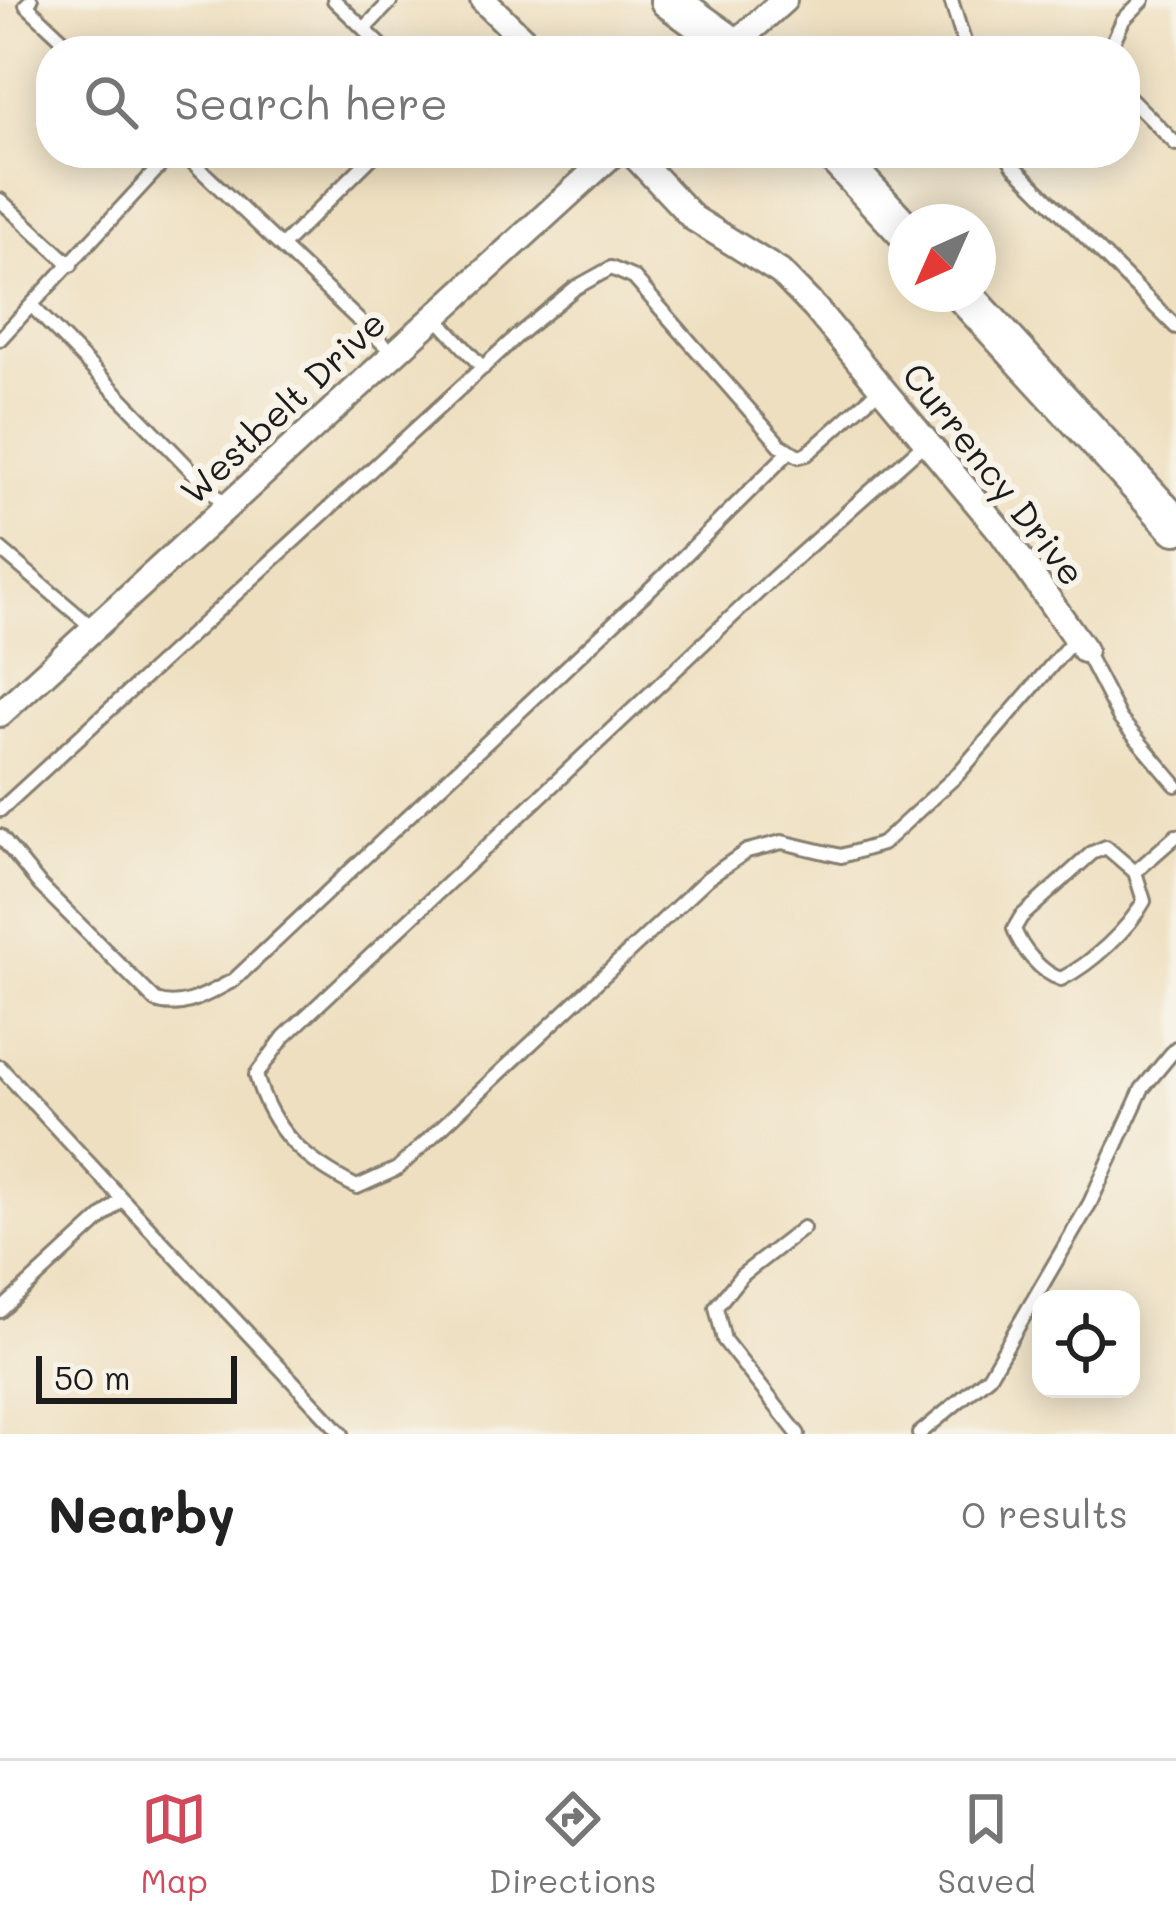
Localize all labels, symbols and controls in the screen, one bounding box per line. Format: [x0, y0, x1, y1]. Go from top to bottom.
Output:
search box [36, 36, 1140, 168]
icon: search [78, 69, 144, 135]
text: Search here [174, 73, 448, 131]
north arrow [888, 204, 996, 312]
street label: Westbelt Drive [169, 299, 395, 513]
street label: Currency Drive [892, 352, 1097, 595]
map controls [1032, 1290, 1140, 1398]
button: locate [1032, 1290, 1140, 1398]
scale bar [36, 1350, 237, 1403]
text: 50 m [54, 1355, 130, 1398]
text: Nearby [48, 1479, 235, 1546]
text: 0 results [962, 1487, 1128, 1538]
tab: Map [141, 1786, 208, 1901]
tab: Directions [489, 1786, 656, 1901]
tab: Saved [938, 1786, 1035, 1901]

